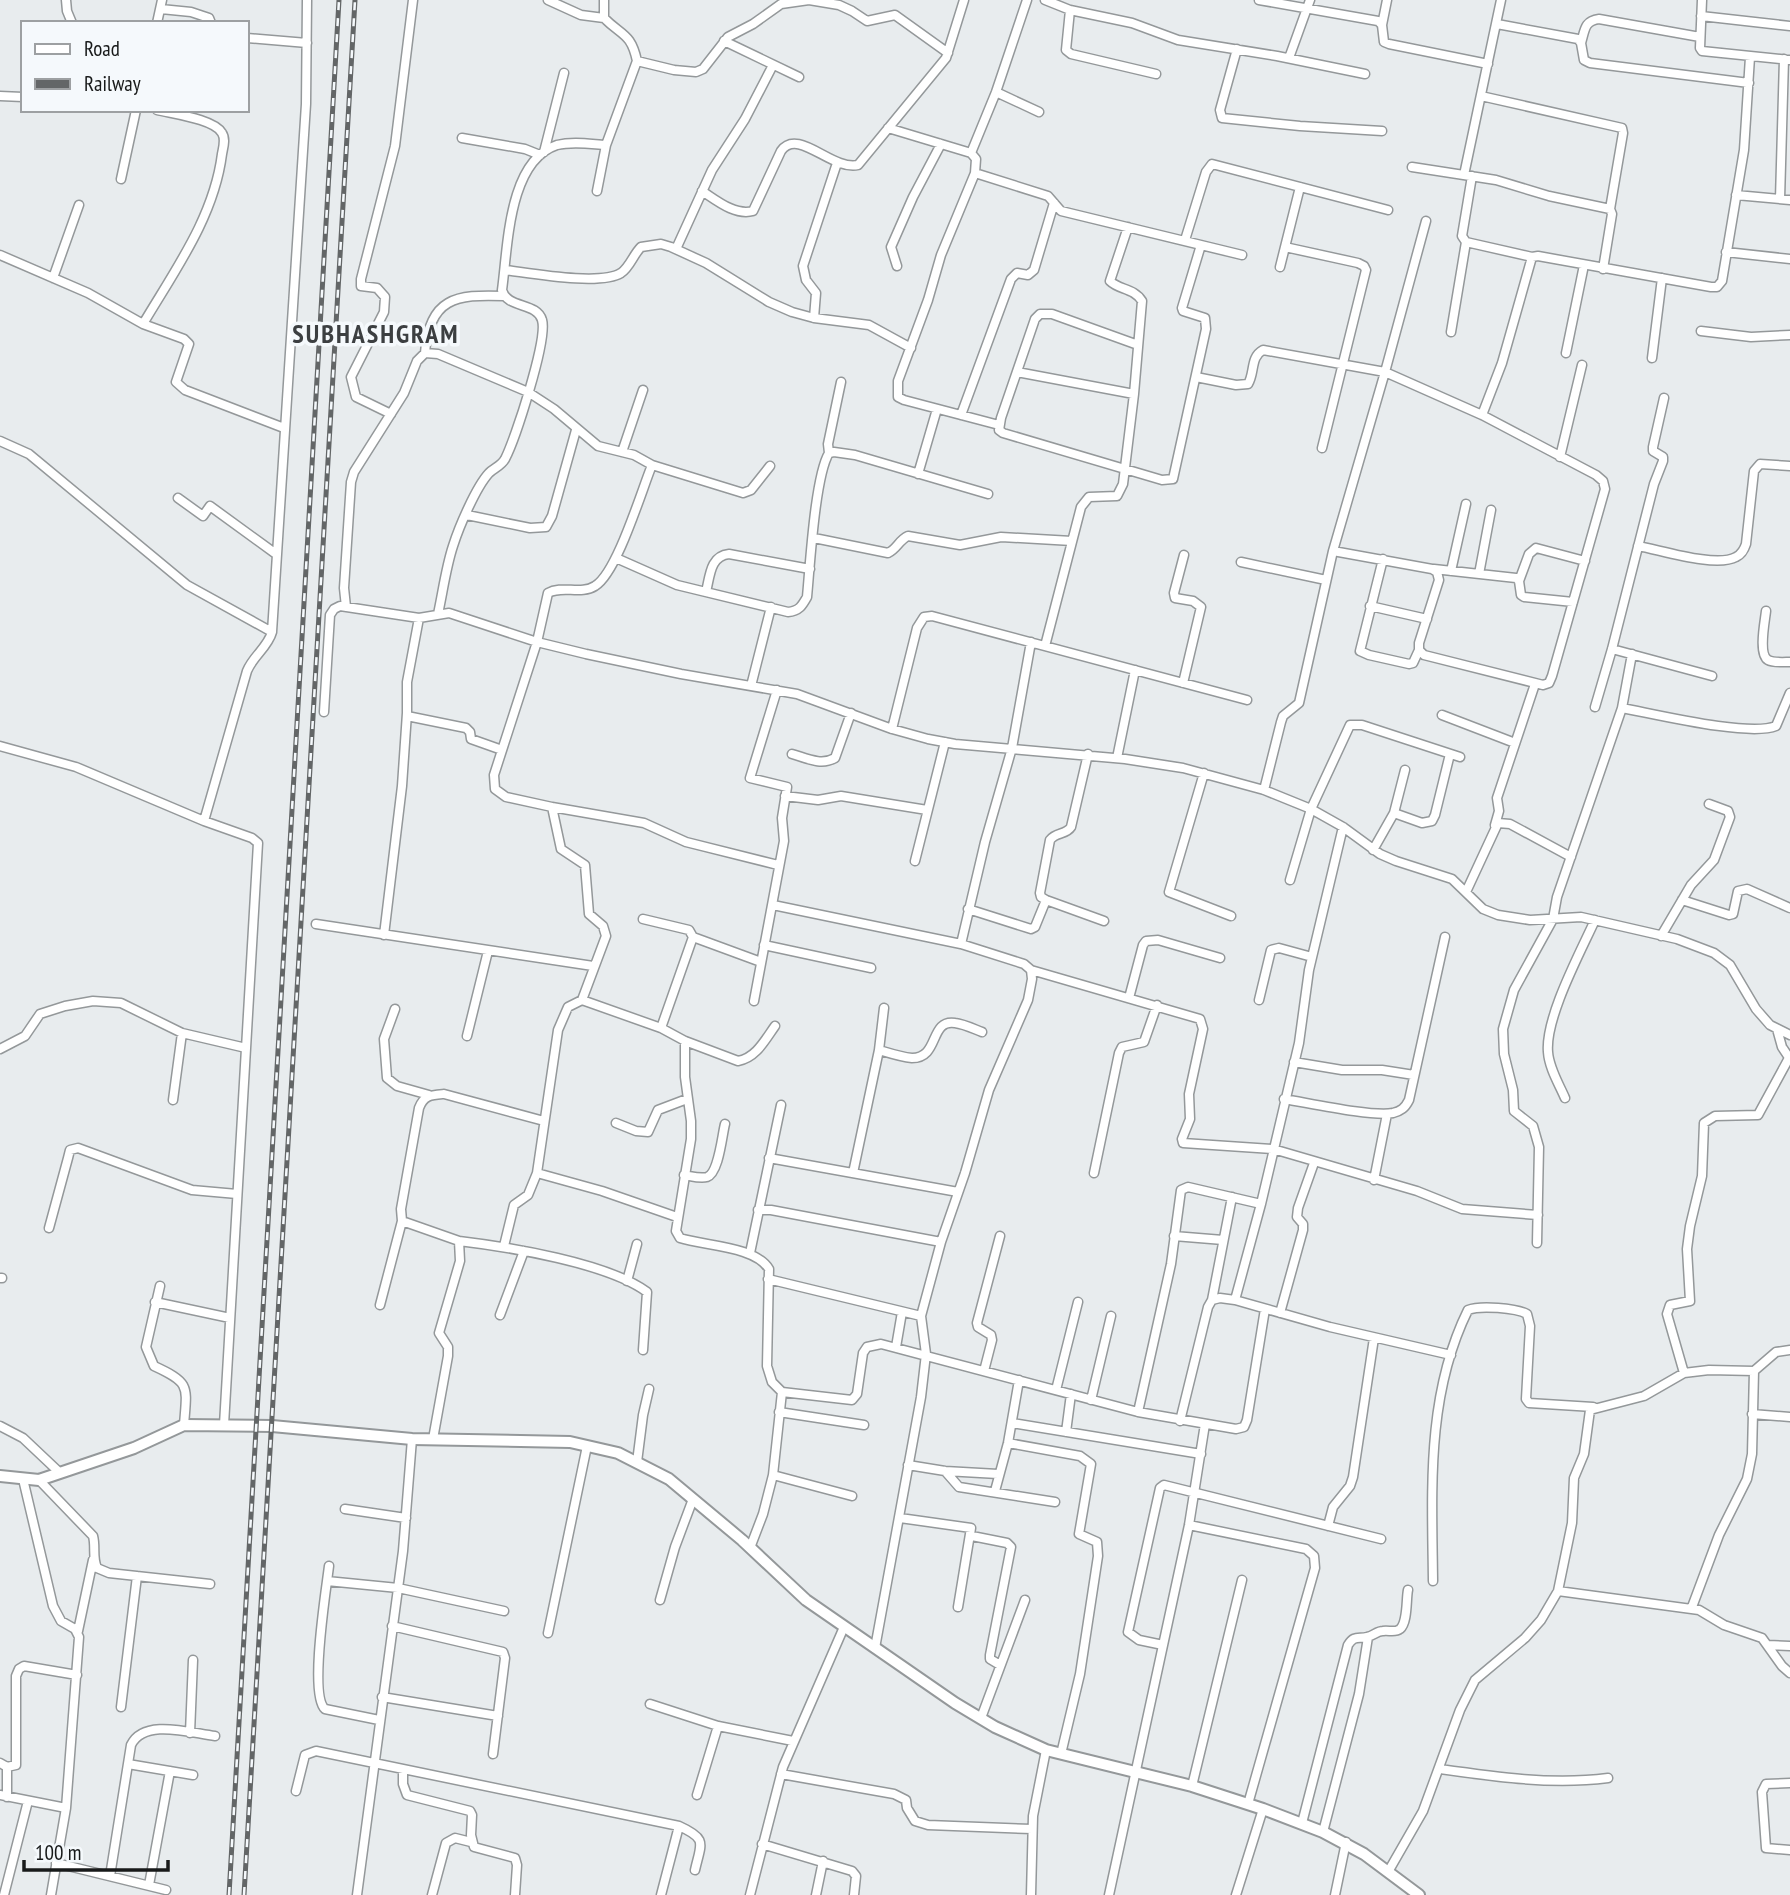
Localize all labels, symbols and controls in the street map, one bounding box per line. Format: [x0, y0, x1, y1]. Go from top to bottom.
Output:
legend [21, 21, 248, 112]
text: Road [84, 35, 120, 62]
text: Railway [84, 70, 141, 97]
district label: SUBHASHGRAM [292, 317, 460, 350]
scale bar [24, 1828, 168, 1872]
text: 100 m [35, 1839, 81, 1866]

